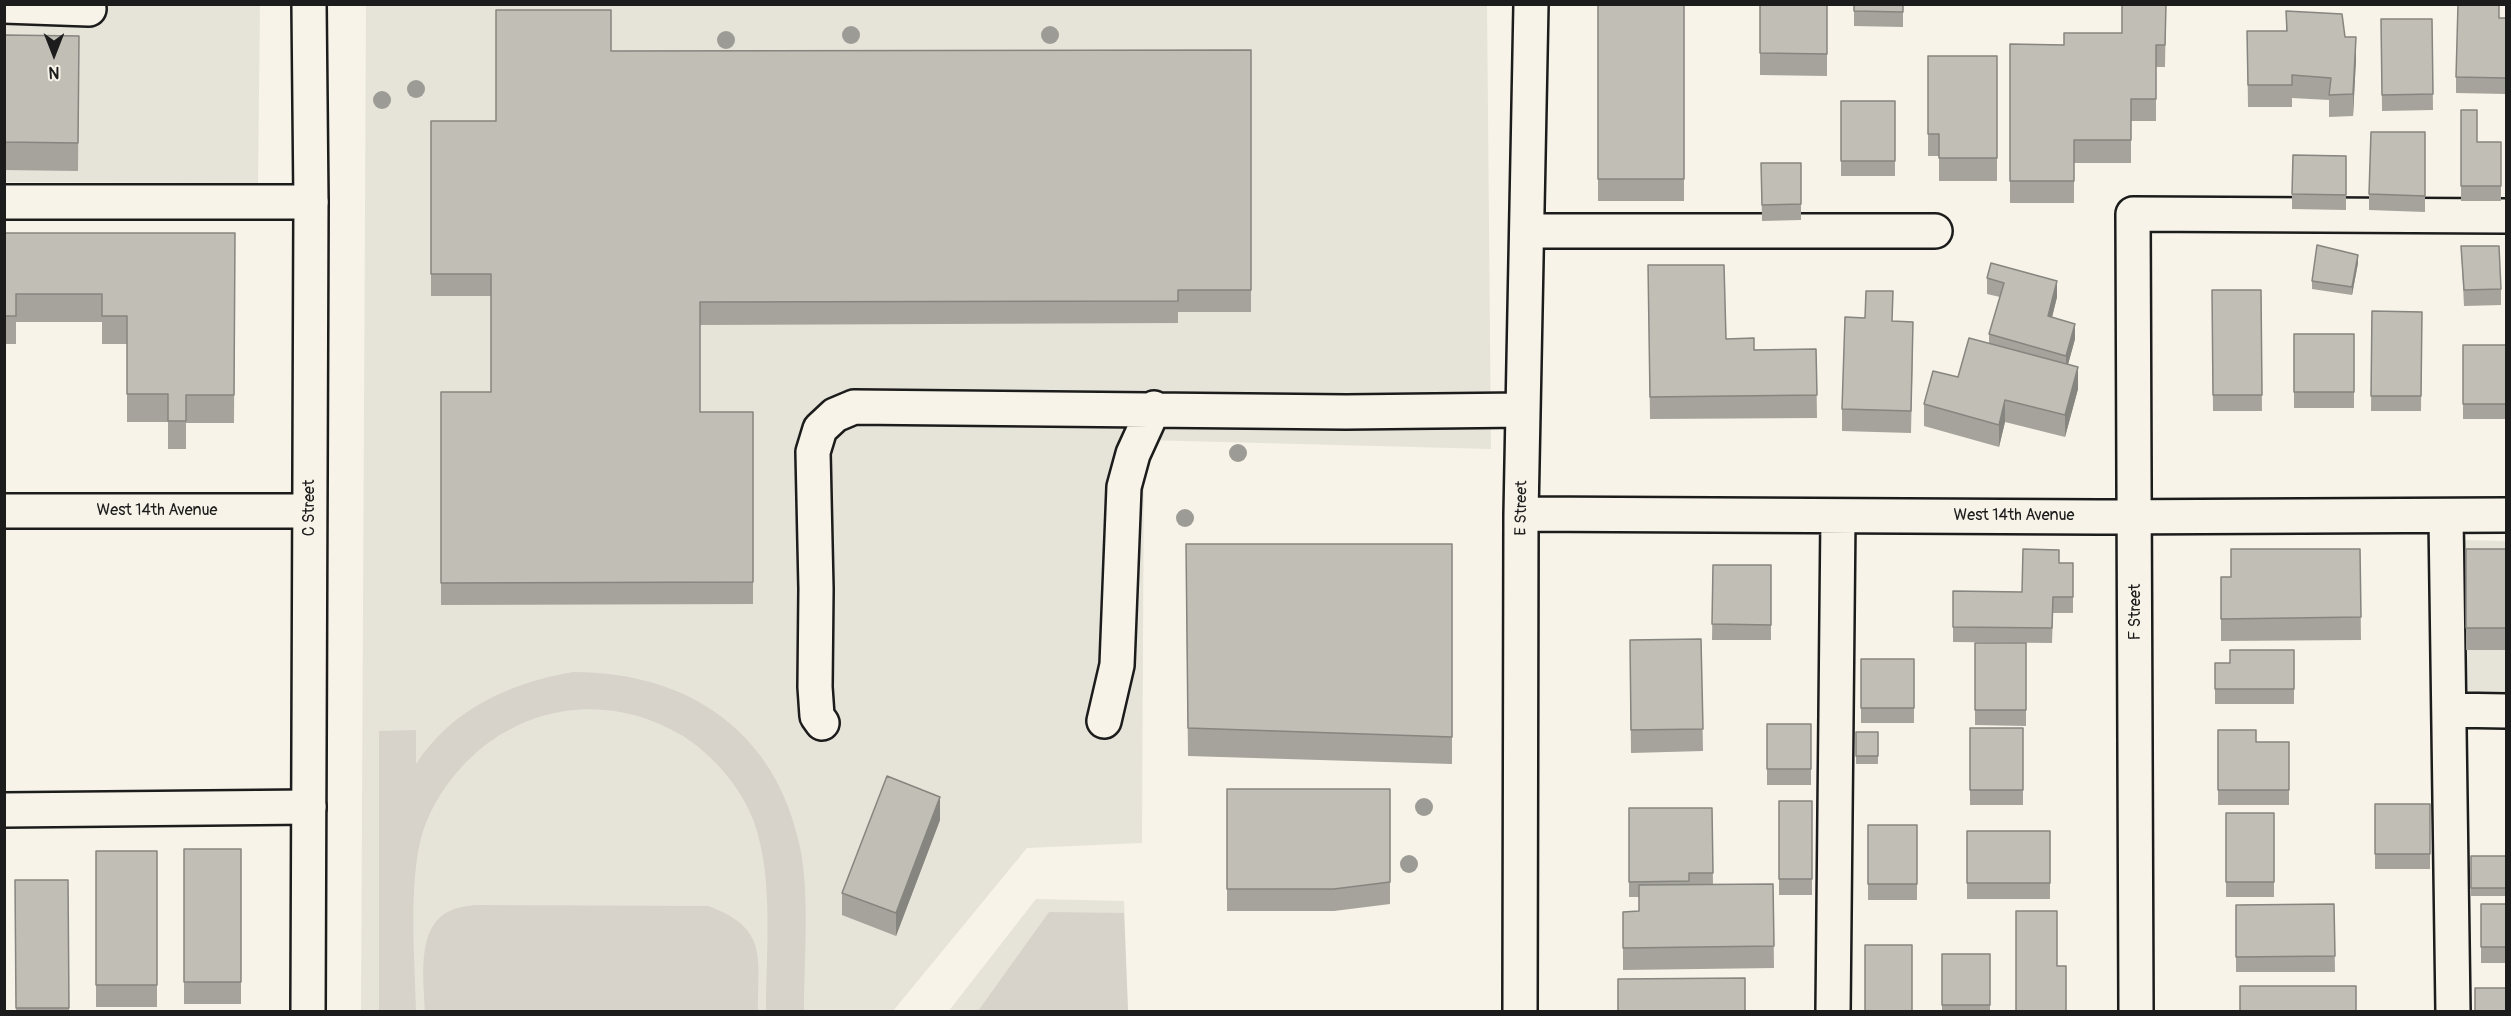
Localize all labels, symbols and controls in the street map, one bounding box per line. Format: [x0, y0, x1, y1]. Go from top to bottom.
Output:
north arrow [24, 24, 84, 84]
text: N [49, 62, 59, 82]
street label: C Street [300, 480, 320, 536]
street label: E Street [1512, 480, 1532, 536]
street label: West 14th Avenue [97, 501, 217, 521]
street label: West 14th Avenue [1954, 506, 2074, 526]
street label: F Street [2126, 584, 2146, 640]

